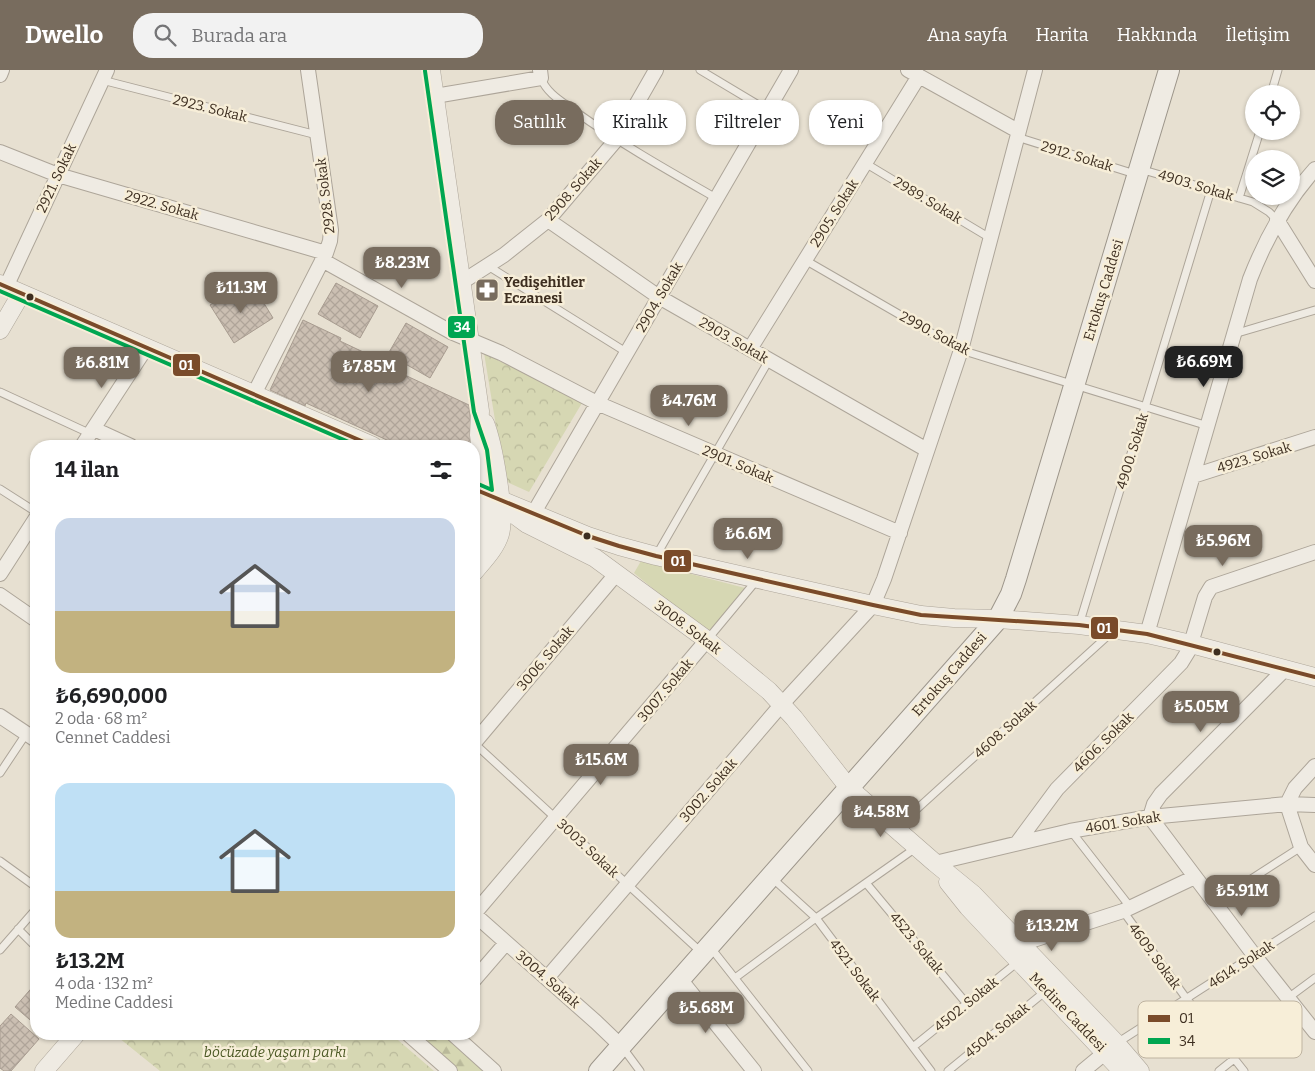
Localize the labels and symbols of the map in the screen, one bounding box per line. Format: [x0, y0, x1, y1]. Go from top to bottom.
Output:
street label: 2923. Sokak [171, 91, 249, 126]
street label: 2912. Sokak [1039, 137, 1115, 175]
street label: 2921. Sokak [33, 141, 80, 215]
street label: 2908. Sokak [541, 154, 605, 224]
street label: 2928. Sokak [312, 157, 339, 235]
street label: 4903. Sokak [1156, 166, 1236, 205]
street label: 2989. Sokak [890, 173, 965, 228]
street label: 2905. Sokak [807, 176, 862, 250]
street label: 2922. Sokak [123, 187, 201, 224]
street label: Ertokuş Caddesi [1080, 237, 1127, 343]
pin: ₺8.23M [361, 246, 443, 289]
street label: 2904. Sokak [633, 259, 686, 335]
pin: ₺11.3M [200, 272, 282, 314]
place label: Yedişehitler Eczanesi [504, 274, 585, 307]
pharmacy icon: Yedişehitler Eczanesi [474, 277, 500, 303]
unlabelled marker [25, 292, 35, 302]
street label: 2990. Sokak [897, 308, 973, 359]
street label: 2903. Sokak [696, 314, 772, 367]
line badge: 34 [447, 315, 476, 339]
text: 34 [454, 319, 471, 336]
pin: ₺6.81M [61, 346, 143, 389]
pin: ₺6.69M [1163, 346, 1245, 388]
pin: ₺7.85M [328, 350, 410, 393]
line badge: 01 [172, 353, 201, 377]
text: 01 [179, 357, 193, 374]
pin: ₺4.76M [648, 384, 730, 427]
street label: 4900. Sokak [1113, 411, 1152, 491]
street label: 4923. Sokak [1215, 438, 1293, 477]
street label: 2901. Sokak [700, 442, 776, 487]
pin: ₺6.6M [713, 518, 783, 560]
pin: ₺5.96M [1182, 524, 1264, 567]
unlabelled marker [582, 531, 592, 541]
line badge: 01 [663, 549, 692, 573]
text: 01 [671, 553, 685, 570]
street label: 3008. Sokak [651, 597, 724, 658]
line badge: 01 [1090, 616, 1119, 640]
text: 01 [1097, 620, 1111, 637]
street label: 3006. Sokak [513, 622, 577, 694]
street label: Ertokuş Caddesi [908, 629, 990, 720]
unlabelled marker [1212, 647, 1222, 657]
street label: 3007. Sokak [634, 655, 697, 725]
pin: ₺5.05M [1160, 690, 1242, 733]
street label: 4608. Sokak [971, 697, 1040, 762]
street label: 4606. Sokak [1070, 708, 1137, 776]
pin: ₺15.6M [560, 744, 642, 786]
street label: 3002. Sokak [676, 755, 741, 826]
pin: ₺4.58M [840, 796, 922, 838]
street label: 4601. Sokak [1084, 808, 1162, 837]
street label: 3003. Sokak [553, 815, 622, 881]
pin: ₺5.91M [1201, 874, 1283, 917]
street label: 4523. Sokak [886, 909, 947, 978]
pin: ₺13.2M [1011, 910, 1093, 952]
street label: 4609. Sokak [1125, 920, 1184, 993]
street label: 4521. Sokak [826, 936, 884, 1005]
street label: 4614. Sokak [1205, 937, 1278, 992]
street label: 3004. Sokak [512, 947, 583, 1012]
street label: Medine Caddesi [1026, 969, 1110, 1055]
street label: 4502. Sokak [931, 973, 1002, 1035]
pin: ₺5.68M [665, 992, 747, 1034]
street label: 4504. Sokak [962, 999, 1033, 1062]
legend [1138, 1001, 1302, 1058]
text: 01 [1179, 1010, 1194, 1027]
text: 34 [1179, 1033, 1195, 1050]
park label: böcüzade yaşam parkı [204, 1044, 346, 1061]

